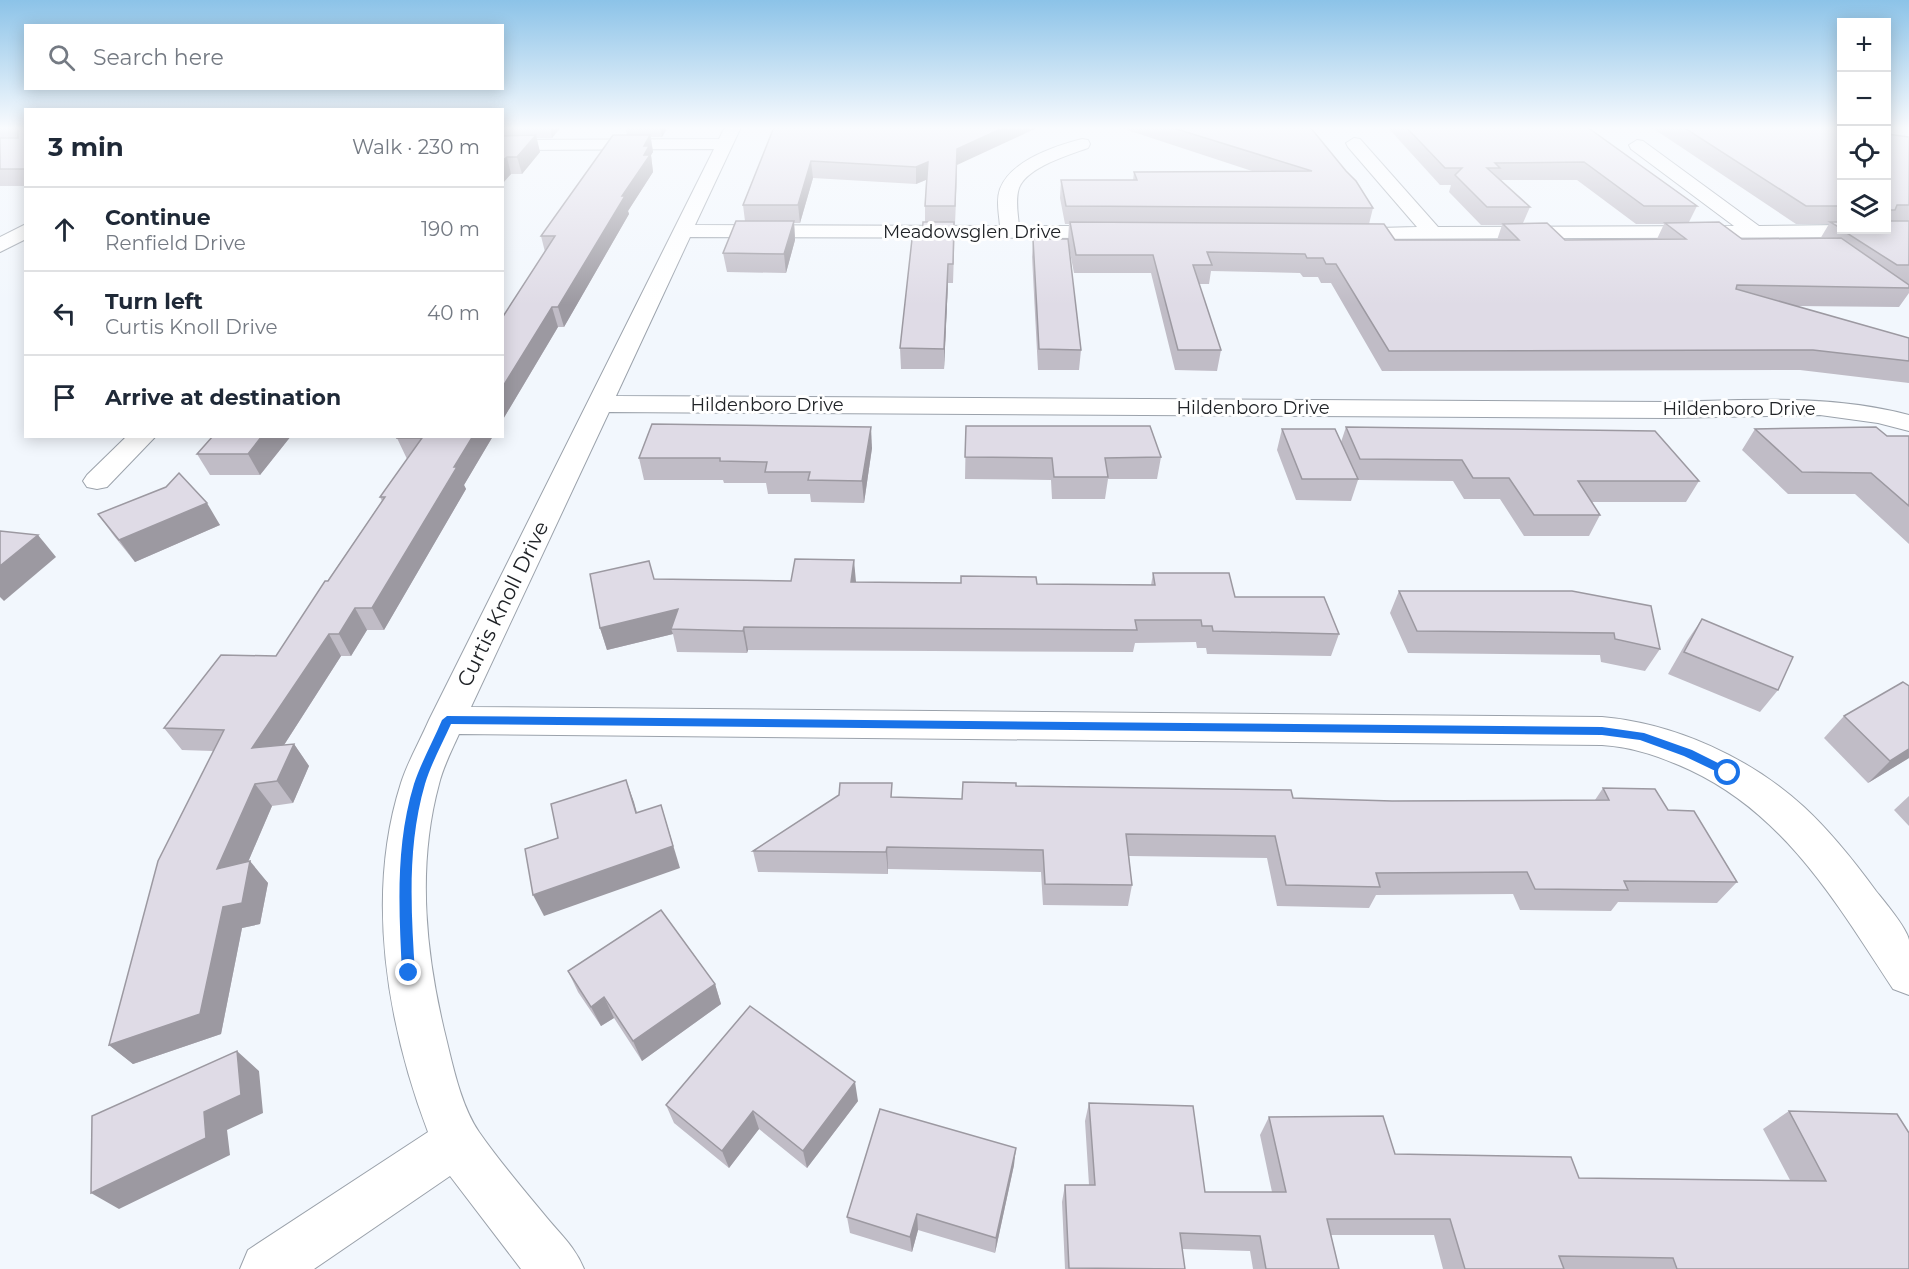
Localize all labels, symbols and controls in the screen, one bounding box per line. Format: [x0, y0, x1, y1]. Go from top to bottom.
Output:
map controls [1837, 18, 1891, 234]
button: + [1837, 18, 1891, 72]
search box [24, 24, 504, 90]
icon: search [45, 41, 78, 74]
text: Search here [93, 44, 224, 71]
button: − [1837, 72, 1891, 126]
button: locate [1837, 126, 1891, 180]
text: 3 min [48, 131, 124, 163]
text: Walk · 230 m [352, 135, 480, 159]
button: layers [1837, 180, 1891, 234]
text: Continue [105, 204, 211, 231]
icon: ahead [48, 213, 81, 246]
text: 190 m [421, 217, 480, 241]
street label: Meadowsglen Drive [883, 221, 1061, 243]
text: Renfield Drive [105, 231, 246, 255]
text: Turn left [105, 288, 203, 315]
icon: left [48, 297, 81, 330]
text: 40 m [427, 301, 480, 325]
text: Curtis Knoll Drive [105, 315, 278, 339]
icon: arrive [48, 381, 81, 414]
text: Arrive at destination [105, 384, 341, 411]
street label: Hildenboro Drive [690, 394, 844, 416]
street label: Hildenboro Drive [1176, 397, 1330, 419]
street label: Hildenboro Drive [1662, 398, 1816, 420]
street label: Curtis Knoll Drive [452, 517, 553, 691]
route start [1714, 759, 1740, 785]
route end [395, 959, 421, 985]

